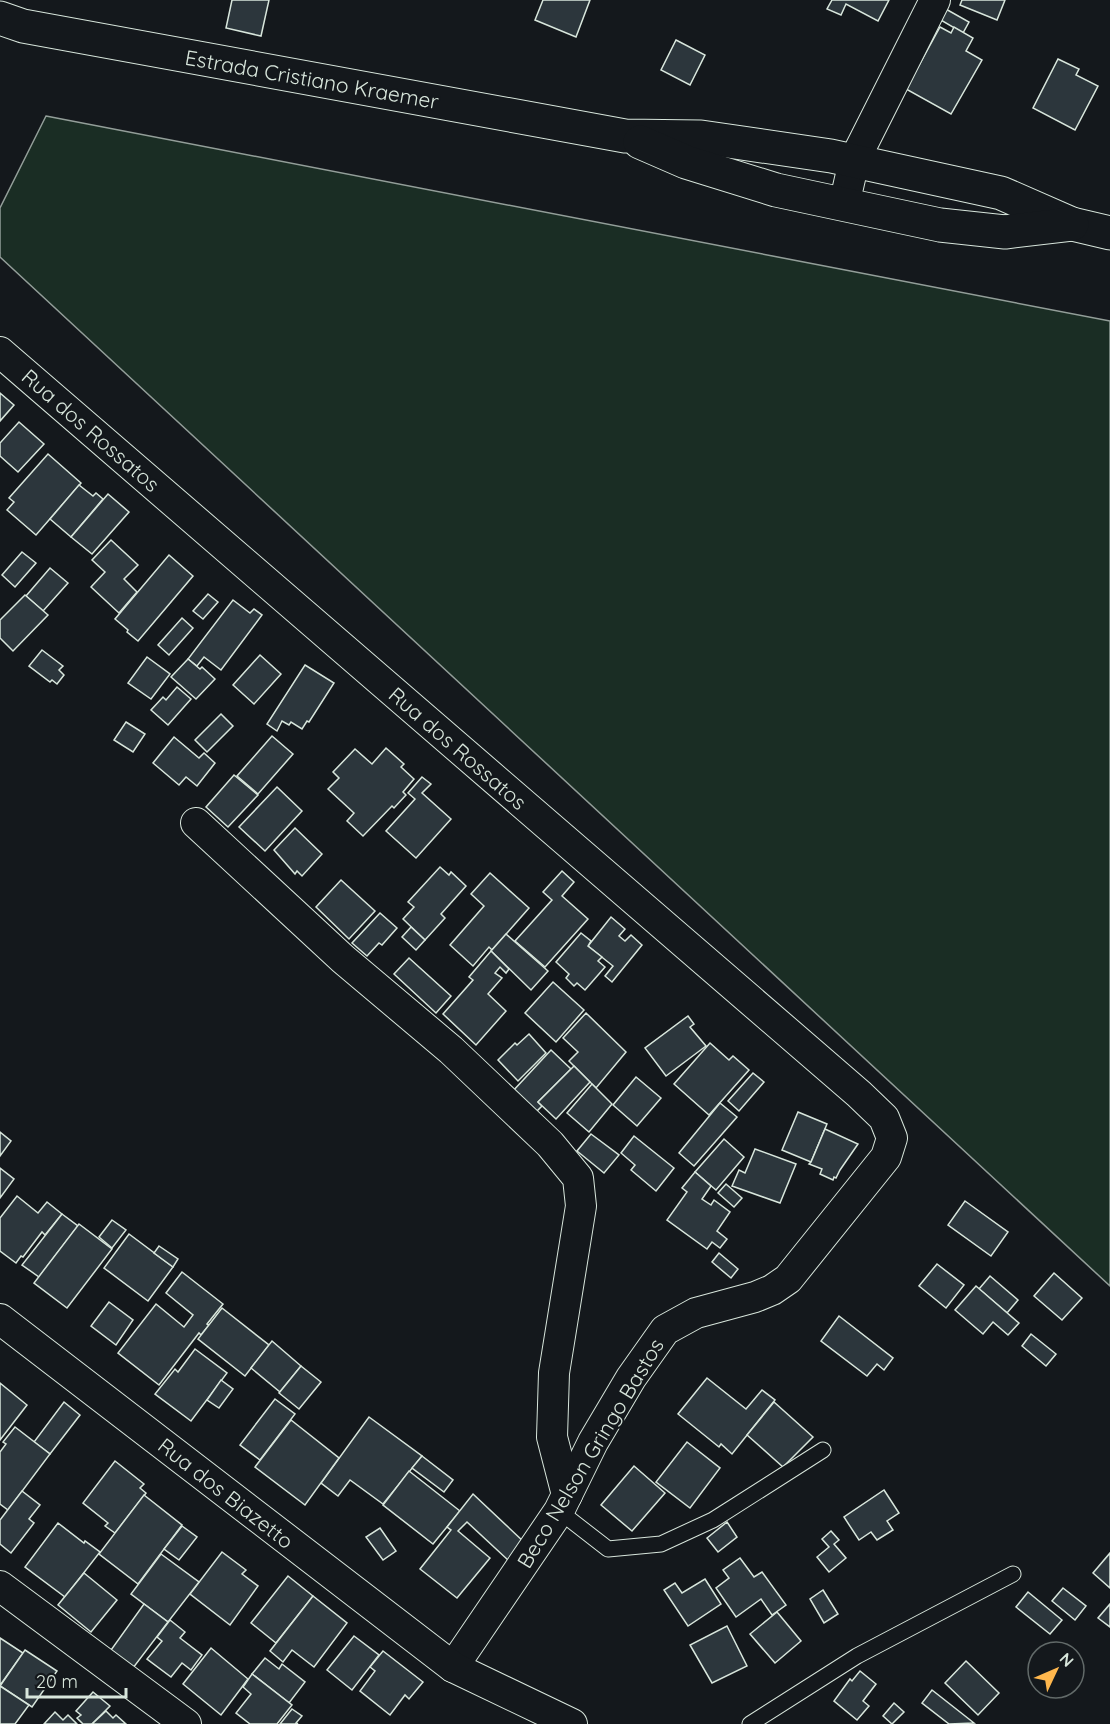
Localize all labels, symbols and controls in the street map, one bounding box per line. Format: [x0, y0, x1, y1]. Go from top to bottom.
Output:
street label: Estrada Cristiano Kraemer [183, 44, 441, 114]
street label: Rua dos Rossatos [17, 363, 165, 497]
street label: Rua dos Rossatos [384, 681, 532, 815]
street label: Beco Nelson Gringo Bastos [511, 1333, 669, 1573]
street label: Rua dos Biazetto [153, 1432, 299, 1554]
north arrow [1026, 1640, 1086, 1700]
text: N [1056, 1648, 1078, 1671]
scale bar [27, 1661, 126, 1699]
text: 20 m [36, 1670, 78, 1693]

